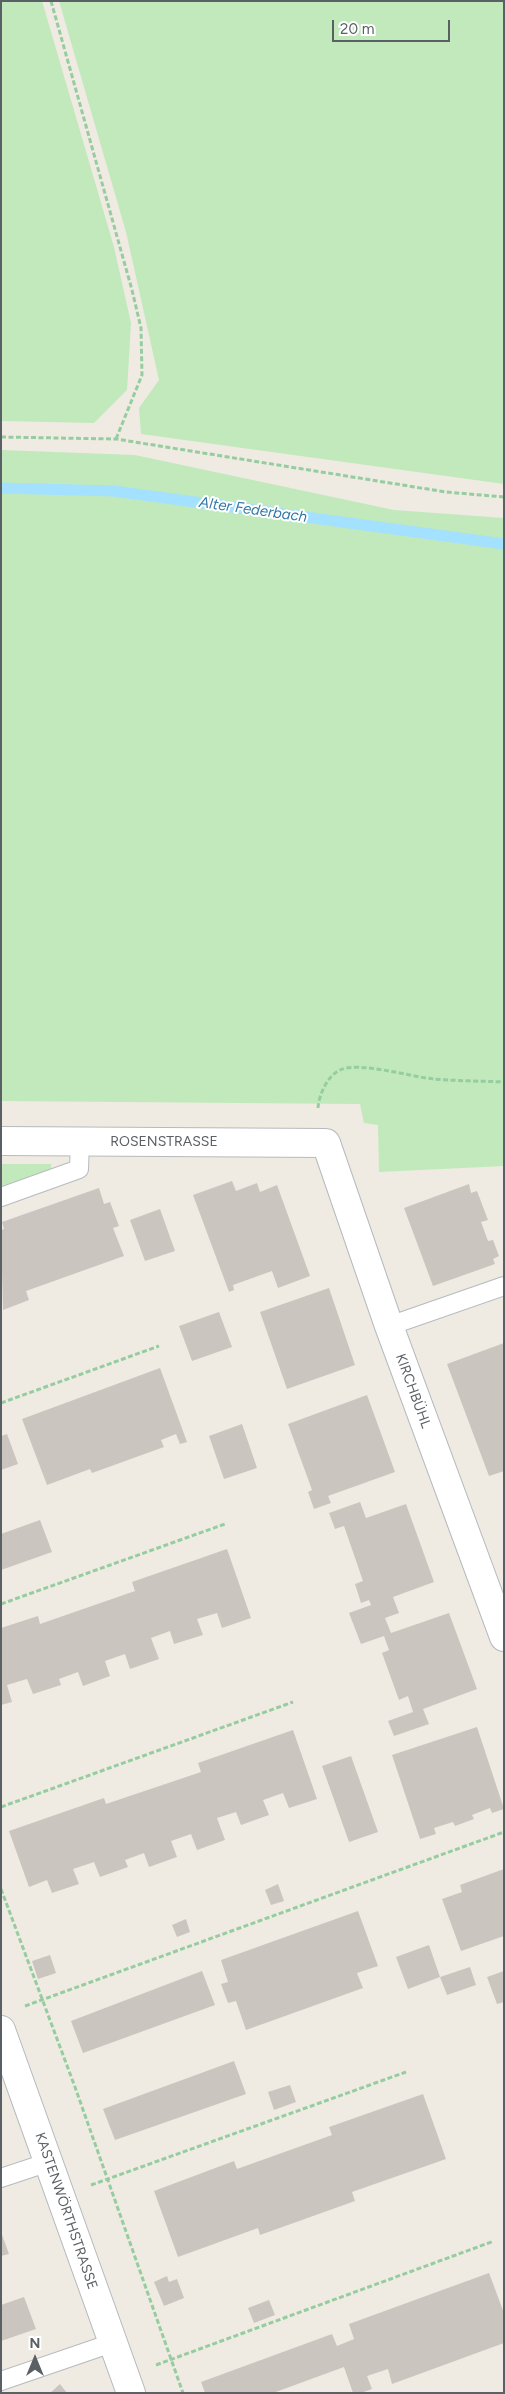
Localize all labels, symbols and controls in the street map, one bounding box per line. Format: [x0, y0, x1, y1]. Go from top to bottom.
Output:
scale bar [335, 10, 452, 42]
text: 20 m [340, 20, 374, 38]
water label: Alter Federbach [198, 494, 308, 526]
street label: ROSENSTRASSE [110, 1134, 218, 1150]
street label: KIRCHBÜHL [392, 1352, 434, 1430]
street label: KASTENWÖRTHSTRASSE [31, 2130, 101, 2292]
north arrow [10, 2334, 60, 2384]
text: N [30, 2335, 40, 2352]

